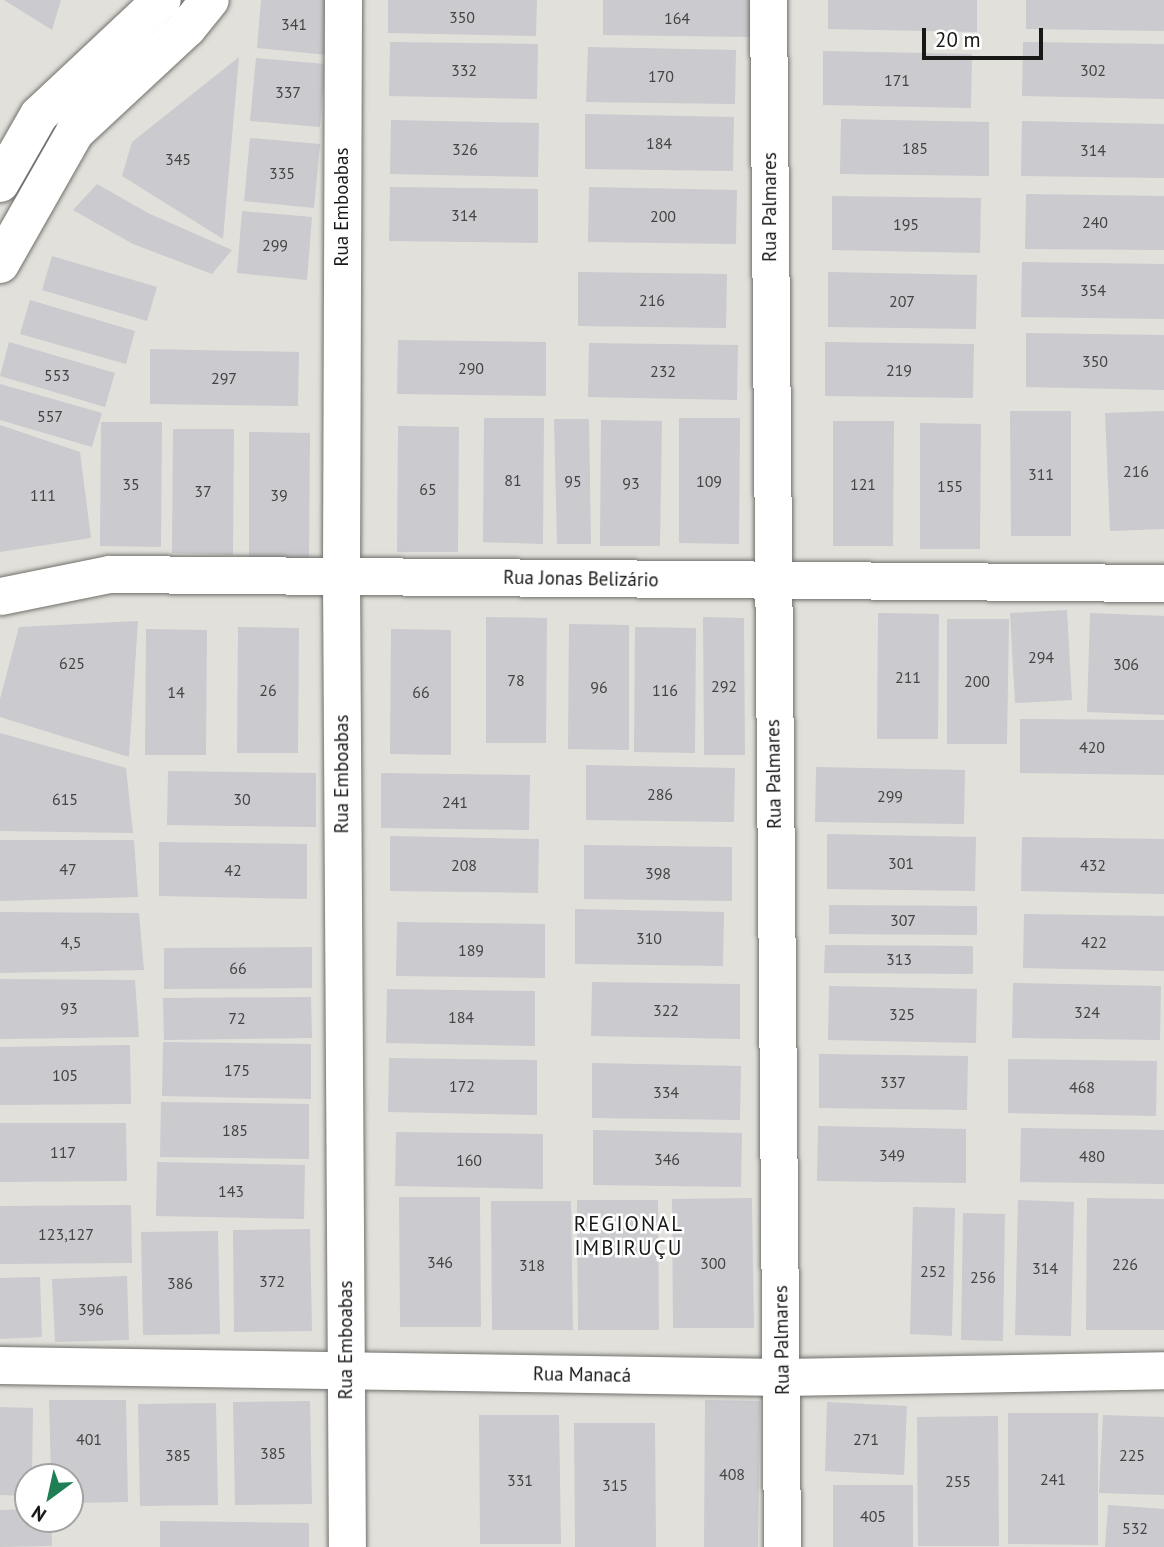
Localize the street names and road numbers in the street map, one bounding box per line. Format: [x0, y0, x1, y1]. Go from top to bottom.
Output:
street label: Rua Emboabas [331, 147, 353, 267]
street label: Rua Palmares [759, 152, 781, 262]
street label: Rua Jonas Belizário [503, 566, 659, 592]
street label: Rua Emboabas [331, 714, 353, 834]
street label: Rua Palmares [762, 719, 786, 829]
street label: Rua Emboabas [335, 1280, 357, 1400]
street label: Rua Palmares [770, 1285, 794, 1395]
street label: Rua Manacá [533, 1363, 631, 1387]

